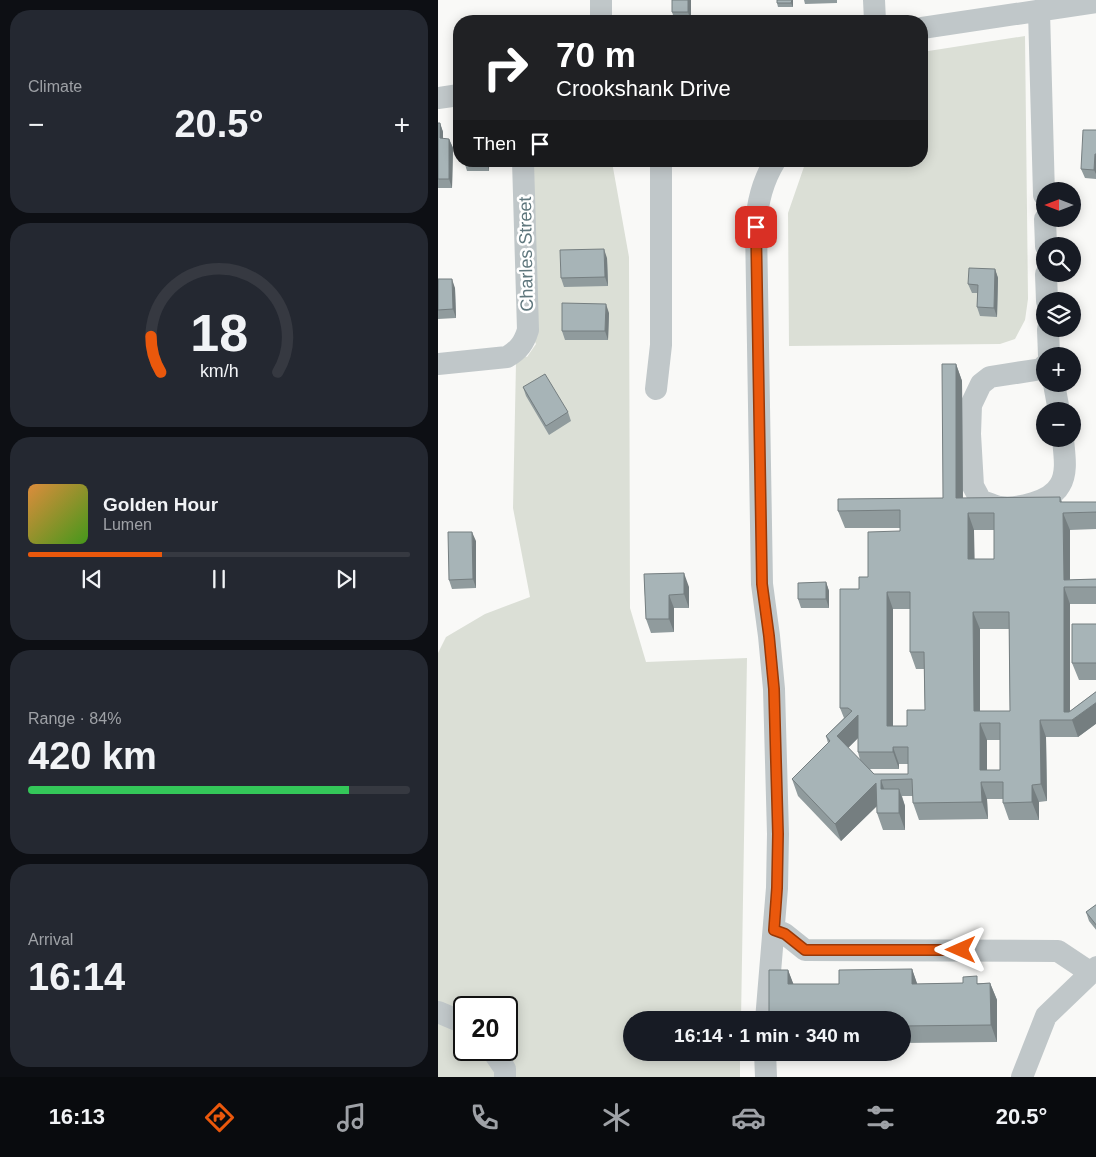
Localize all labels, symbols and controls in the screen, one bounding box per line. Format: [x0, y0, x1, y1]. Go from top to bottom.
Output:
icon: right [473, 35, 538, 100]
text: 70 m [556, 35, 636, 74]
text: Crookshank Drive [556, 76, 731, 101]
text: Climate [28, 78, 82, 95]
text: 20.5° [174, 103, 264, 145]
text: − [28, 109, 44, 140]
text: + [394, 109, 410, 140]
icon: arrive [526, 130, 554, 158]
text: Then [473, 133, 516, 154]
north arrow [1036, 182, 1080, 228]
map controls [1036, 182, 1081, 447]
street label: Charles Street [515, 196, 537, 312]
pin [735, 206, 777, 248]
icon: arrive [742, 213, 770, 241]
button: search [1036, 237, 1081, 282]
button: layers [1036, 292, 1081, 337]
text: 18 [190, 304, 248, 362]
button: + [1036, 347, 1081, 392]
text: km/h [200, 361, 238, 381]
button: − [1036, 402, 1081, 447]
text: Golden Hour [103, 494, 218, 515]
text: Lumen [103, 516, 152, 533]
icon: previous [78, 565, 106, 593]
icon: pause [205, 565, 233, 593]
icon: next [332, 565, 360, 593]
text: Range · 84% [28, 710, 121, 727]
text: 420 km [28, 735, 157, 777]
position arrow [934, 923, 986, 975]
text: Arrival [28, 931, 73, 948]
text: 16:14 [28, 956, 125, 998]
speed limit sign: 20 [453, 996, 518, 1061]
text: 16:14 · 1 min · 340 m [674, 1025, 860, 1046]
icon: directions [202, 1100, 237, 1135]
icon: music [334, 1100, 369, 1135]
icon: phone [467, 1100, 502, 1135]
icon: climate [599, 1100, 634, 1135]
icon: car [731, 1100, 766, 1135]
icon: filters [863, 1100, 898, 1135]
text: 16:13 [49, 1104, 105, 1129]
text: 20.5° [996, 1104, 1047, 1129]

